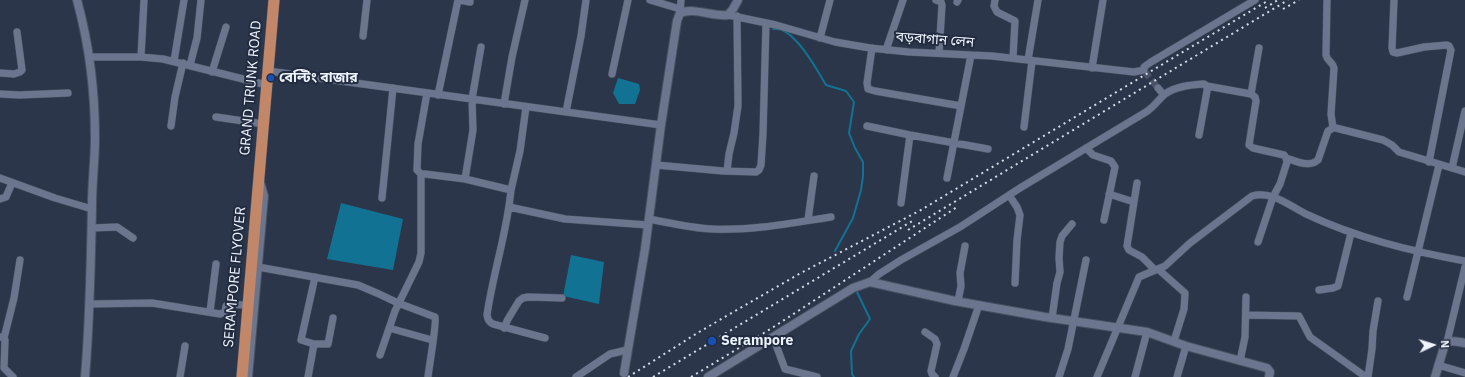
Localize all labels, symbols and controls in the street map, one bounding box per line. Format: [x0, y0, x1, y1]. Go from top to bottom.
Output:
street label: GRAND TRUNK ROAD [237, 20, 265, 156]
street label: বড়বাগান লেন [895, 29, 975, 51]
place label: বেল্টিং বাজার [279, 70, 358, 86]
marker: বেল্টিং বাজার [266, 73, 276, 83]
street label: SERAMPORE FLYOVER [220, 206, 250, 348]
north arrow [1413, 325, 1453, 365]
place label: Serampore [721, 333, 793, 349]
marker: Serampore [706, 335, 718, 347]
text: N [1438, 340, 1452, 349]

